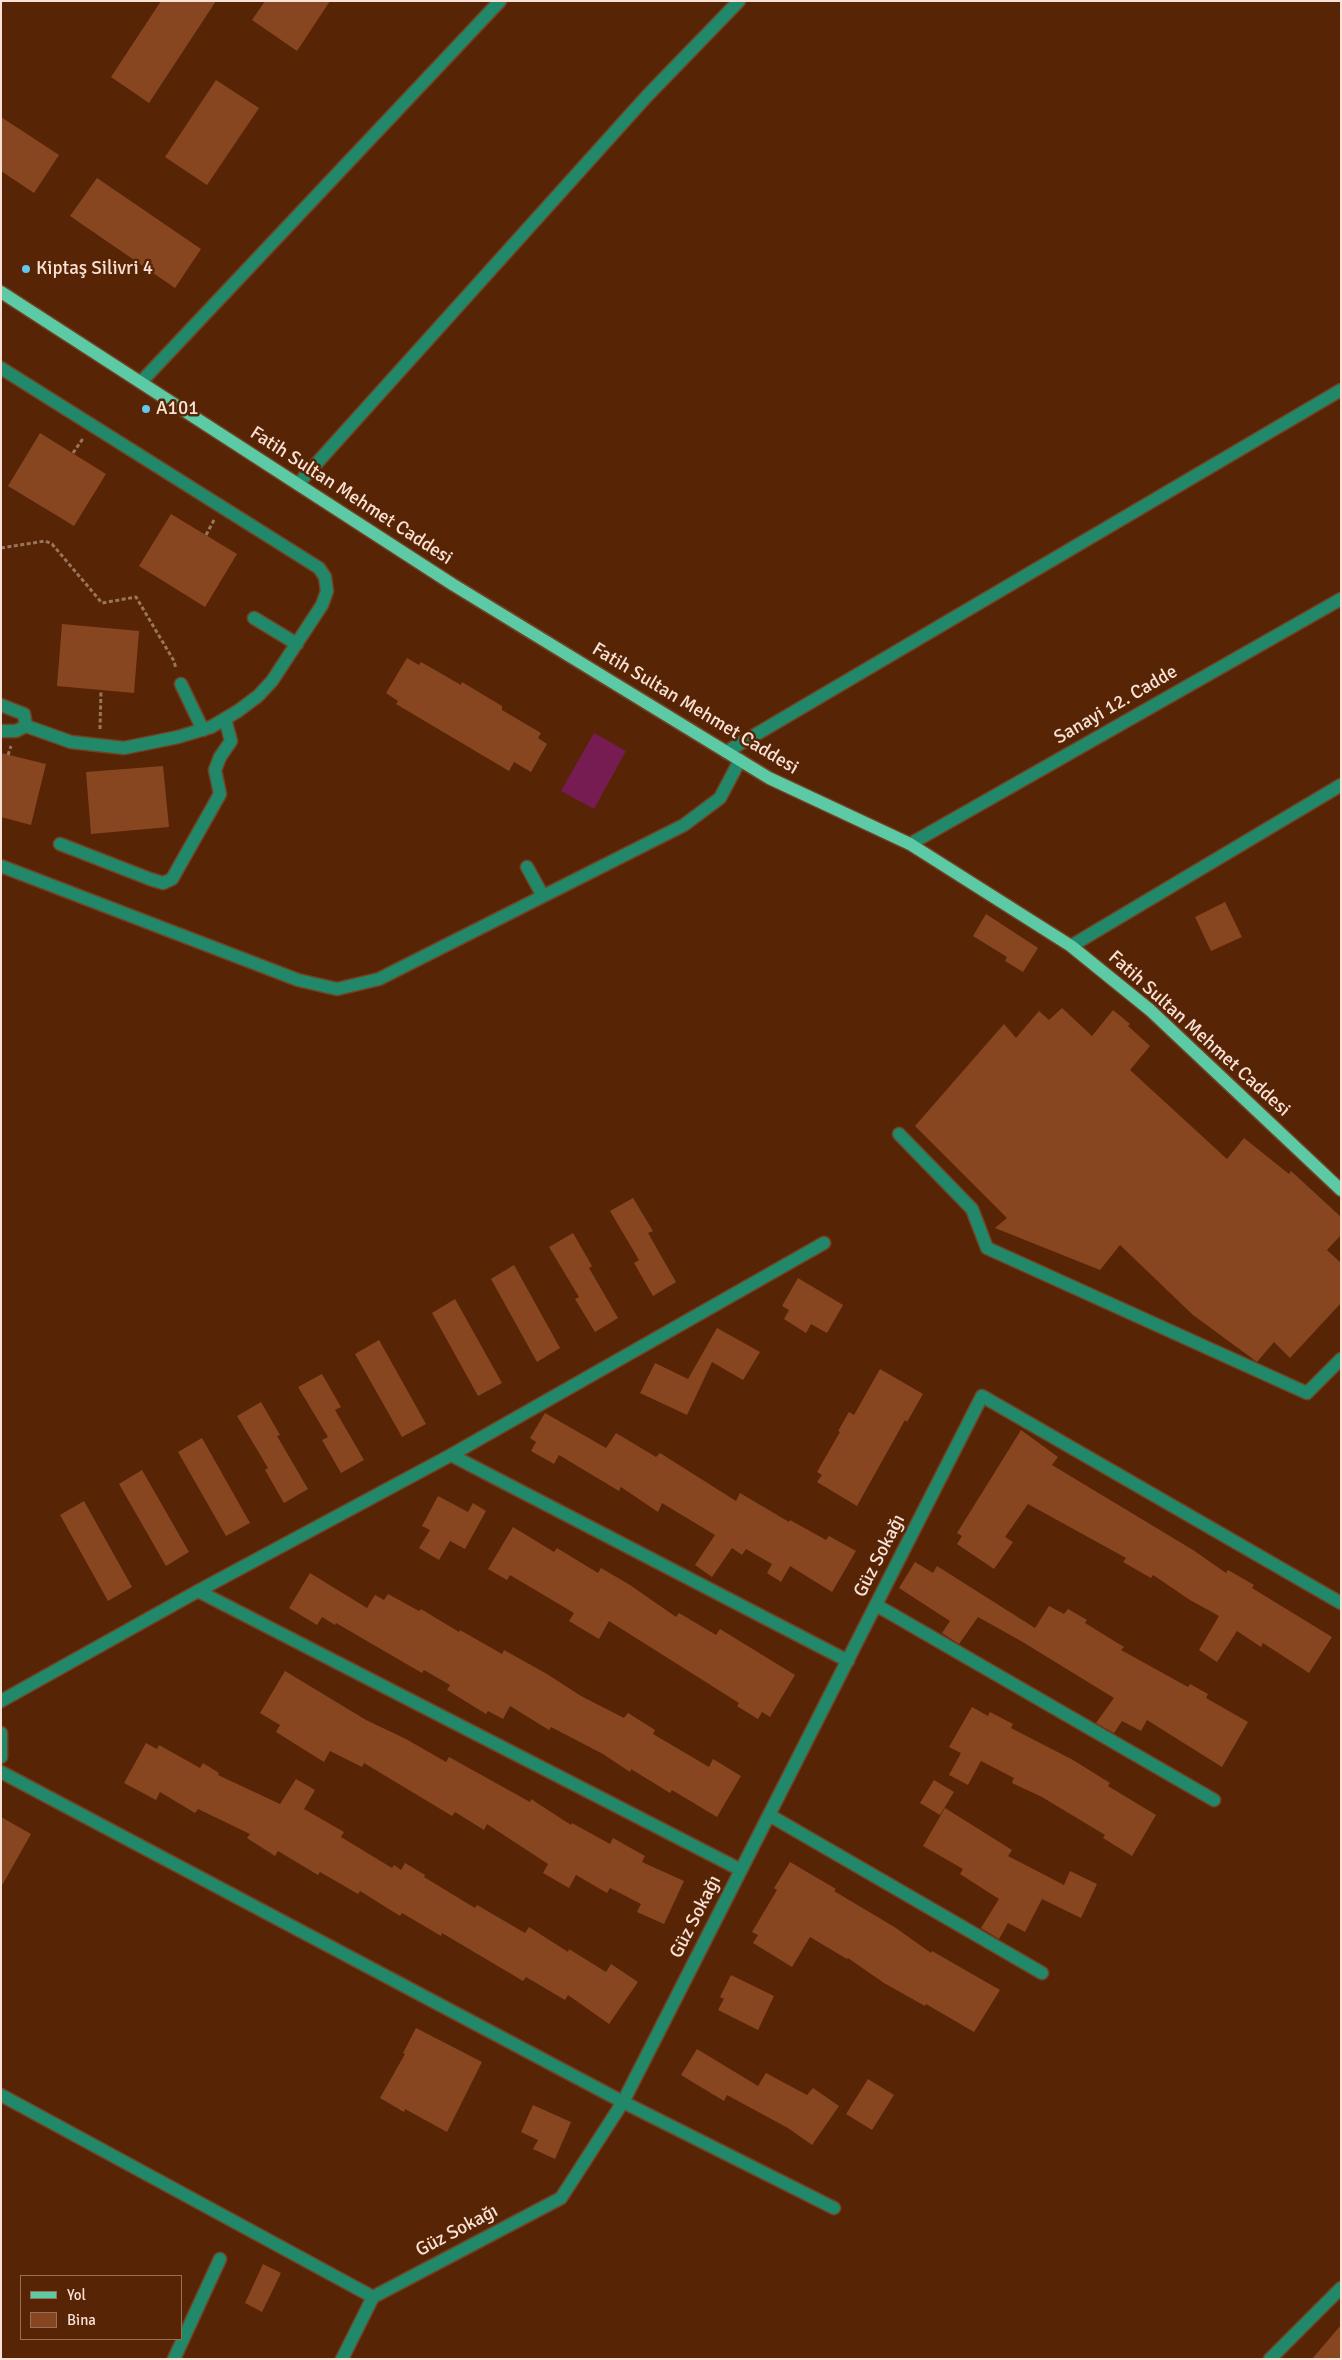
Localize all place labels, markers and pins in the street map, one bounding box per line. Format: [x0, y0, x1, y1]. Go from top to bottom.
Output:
place label: Kiptaş Silivri 4 [36, 258, 153, 280]
marker: Kiptaş Silivri 4 [20, 263, 32, 275]
place label: A101 [156, 398, 198, 420]
marker: A101 [140, 403, 152, 415]

